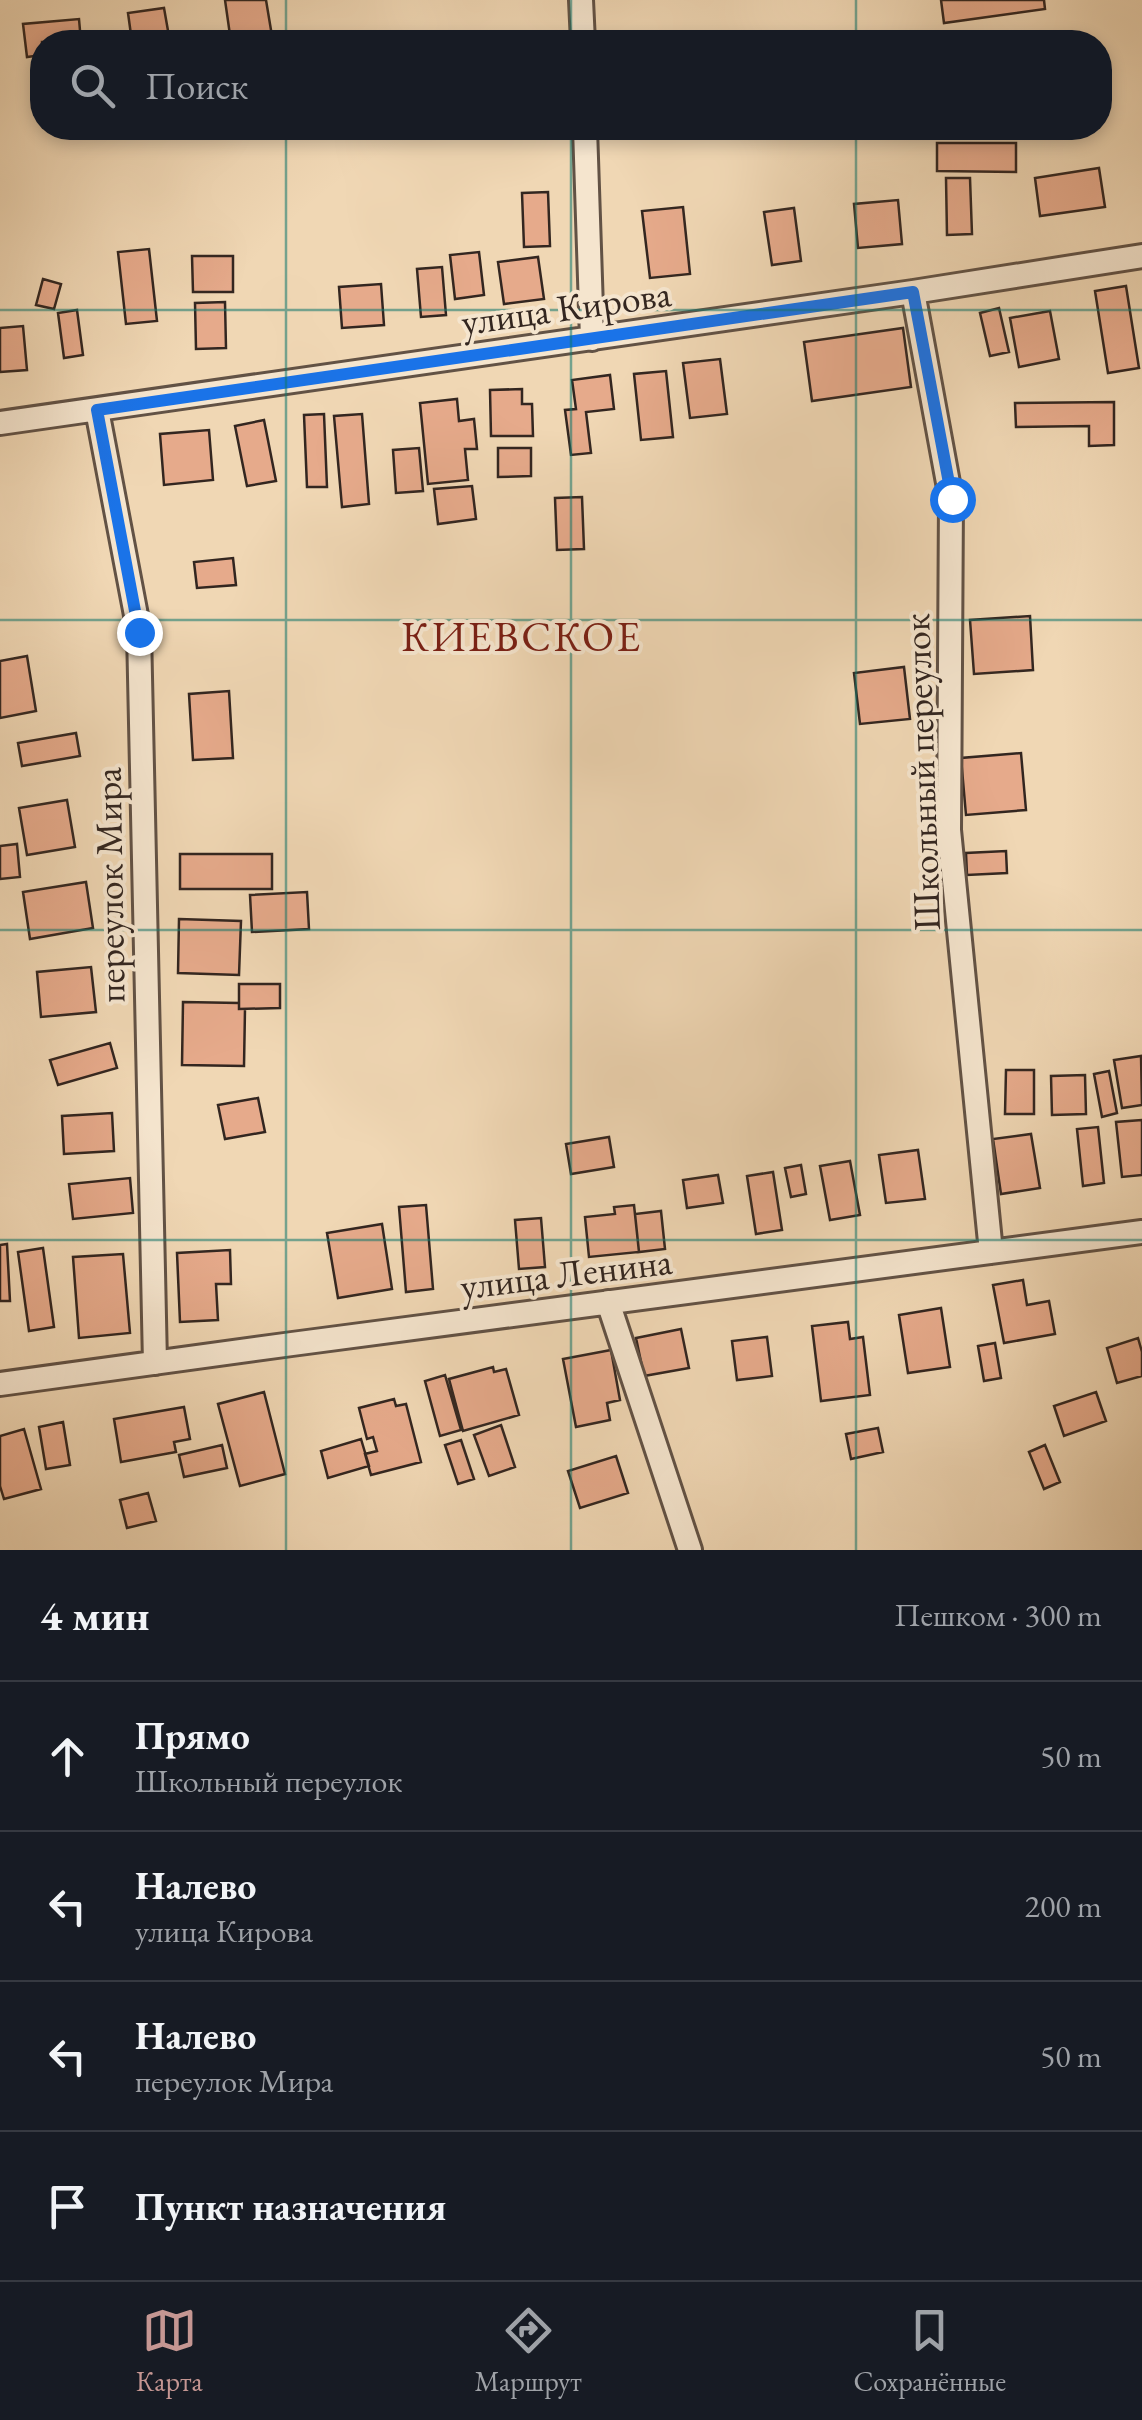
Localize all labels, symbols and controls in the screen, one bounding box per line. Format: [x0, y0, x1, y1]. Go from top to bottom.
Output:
search box [30, 30, 1112, 140]
icon: search [65, 58, 120, 113]
text: Поиск [145, 61, 248, 110]
street label: улица Кирова [458, 268, 675, 346]
route start [930, 477, 976, 523]
district label: КИЕВСКОЕ [401, 609, 643, 664]
route end [117, 610, 163, 656]
street label: Школьный переулок [891, 612, 951, 932]
street label: переулок Мира [82, 766, 136, 1003]
street label: улица Ленина [457, 1236, 676, 1310]
text: 4 мин [40, 1588, 149, 1643]
text: Пешком · 300 m [894, 1594, 1102, 1636]
text: Прямо [135, 1711, 250, 1760]
icon: ahead [40, 1729, 95, 1784]
text: 50 m [1040, 1735, 1102, 1777]
text: Школьный переулок [135, 1760, 403, 1802]
text: Налево [135, 1861, 256, 1910]
icon: left [40, 1879, 95, 1934]
text: 200 m [1025, 1885, 1102, 1927]
text: улица Кирова [135, 1910, 313, 1952]
text: Налево [135, 2011, 256, 2060]
icon: left [40, 2029, 95, 2084]
text: 50 m [1040, 2035, 1102, 2077]
text: переулок Мира [135, 2060, 333, 2102]
icon: arrive [40, 2179, 95, 2234]
text: Пункт назначения [135, 2182, 446, 2231]
tab: Карта [136, 2303, 203, 2399]
tab: Маршрут [474, 2303, 582, 2399]
tab: Сохранённые [853, 2303, 1006, 2399]

